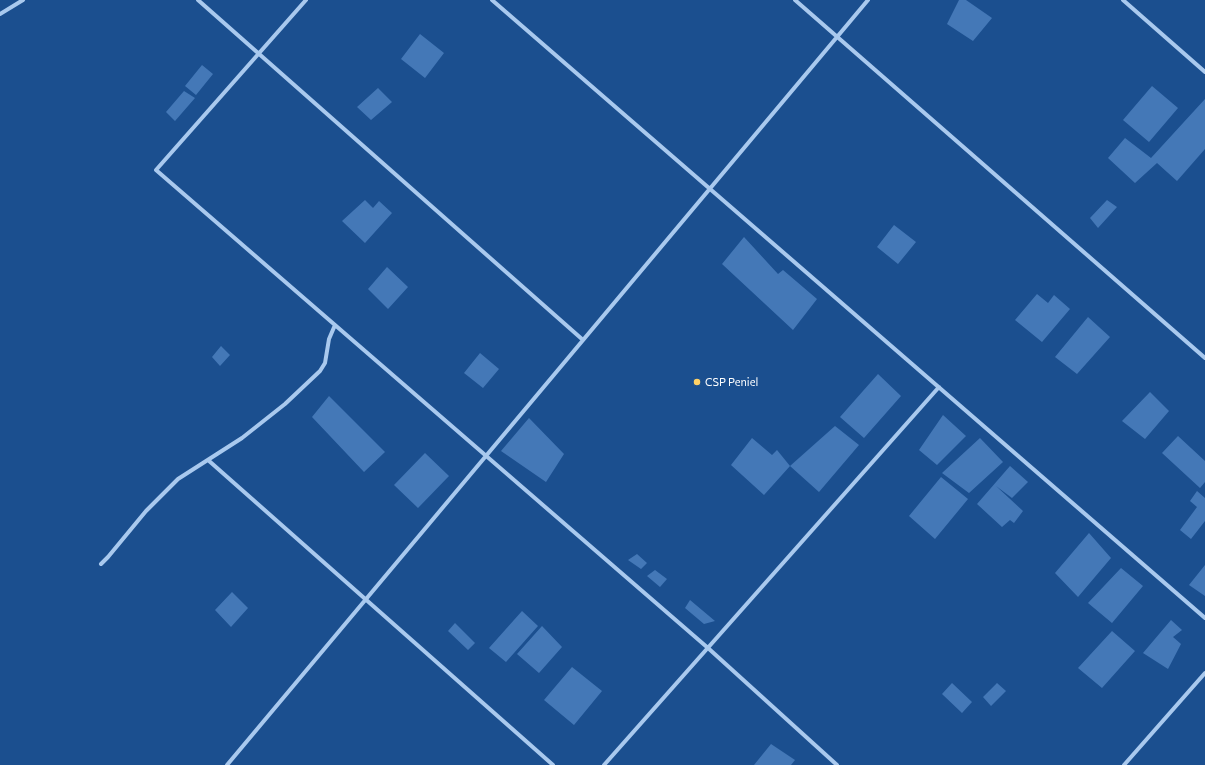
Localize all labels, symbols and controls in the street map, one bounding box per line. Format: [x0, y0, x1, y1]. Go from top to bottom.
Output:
place label: CSP Peniel [705, 375, 758, 389]
marker: CSP Peniel [692, 377, 702, 387]

